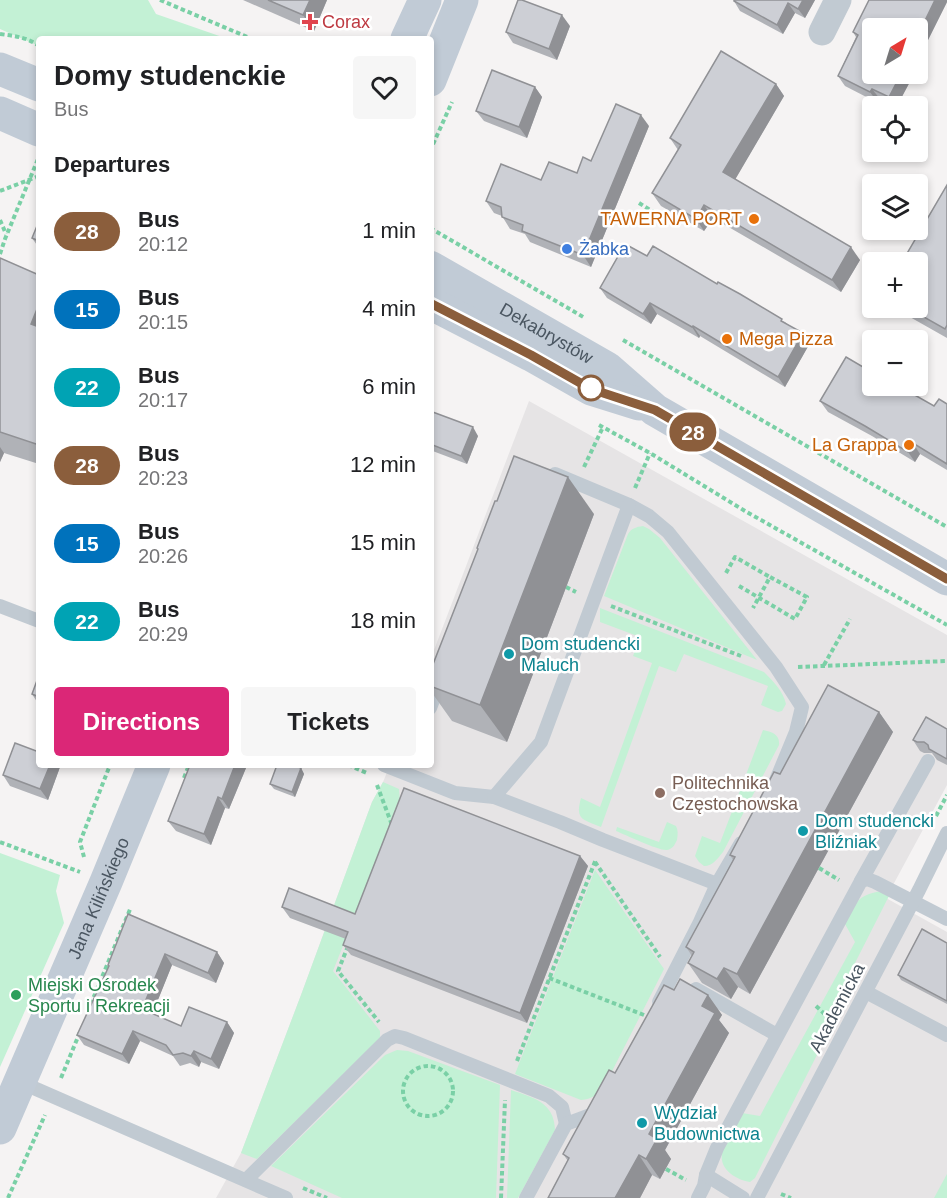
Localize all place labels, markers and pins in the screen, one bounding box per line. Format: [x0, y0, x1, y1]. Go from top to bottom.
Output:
place label: Corax [322, 12, 370, 32]
marker: Corax [303, 15, 317, 29]
place label: TAWERNA PORT [600, 209, 742, 229]
marker: TAWERNA PORT [747, 212, 761, 226]
place label: Żabka [579, 239, 630, 259]
marker: Żabka [560, 242, 574, 256]
place label: Mega Pizza [739, 329, 834, 349]
marker: Mega Pizza [720, 332, 734, 346]
unlabelled marker [578, 375, 604, 401]
place label: La Grappa [812, 435, 898, 455]
marker: La Grappa [902, 438, 916, 452]
place label: Dom studencki Maluch [521, 634, 640, 675]
marker: Dom studencki Maluch [502, 647, 516, 661]
place label: Politechnika Częstochowska [672, 773, 799, 814]
marker: Politechnika Częstochowska [653, 786, 667, 800]
place label: Dom studencki Bliźniak [815, 811, 934, 852]
marker: Dom studencki Bliźniak [796, 824, 810, 838]
place label: Miejski Ośrodek Sportu i Rekreacji [28, 975, 170, 1016]
marker: Miejski Ośrodek Sportu i Rekreacji [9, 988, 23, 1002]
place label: Wydział Budownictwa [654, 1103, 761, 1144]
marker: Wydział Budownictwa [635, 1116, 649, 1130]

